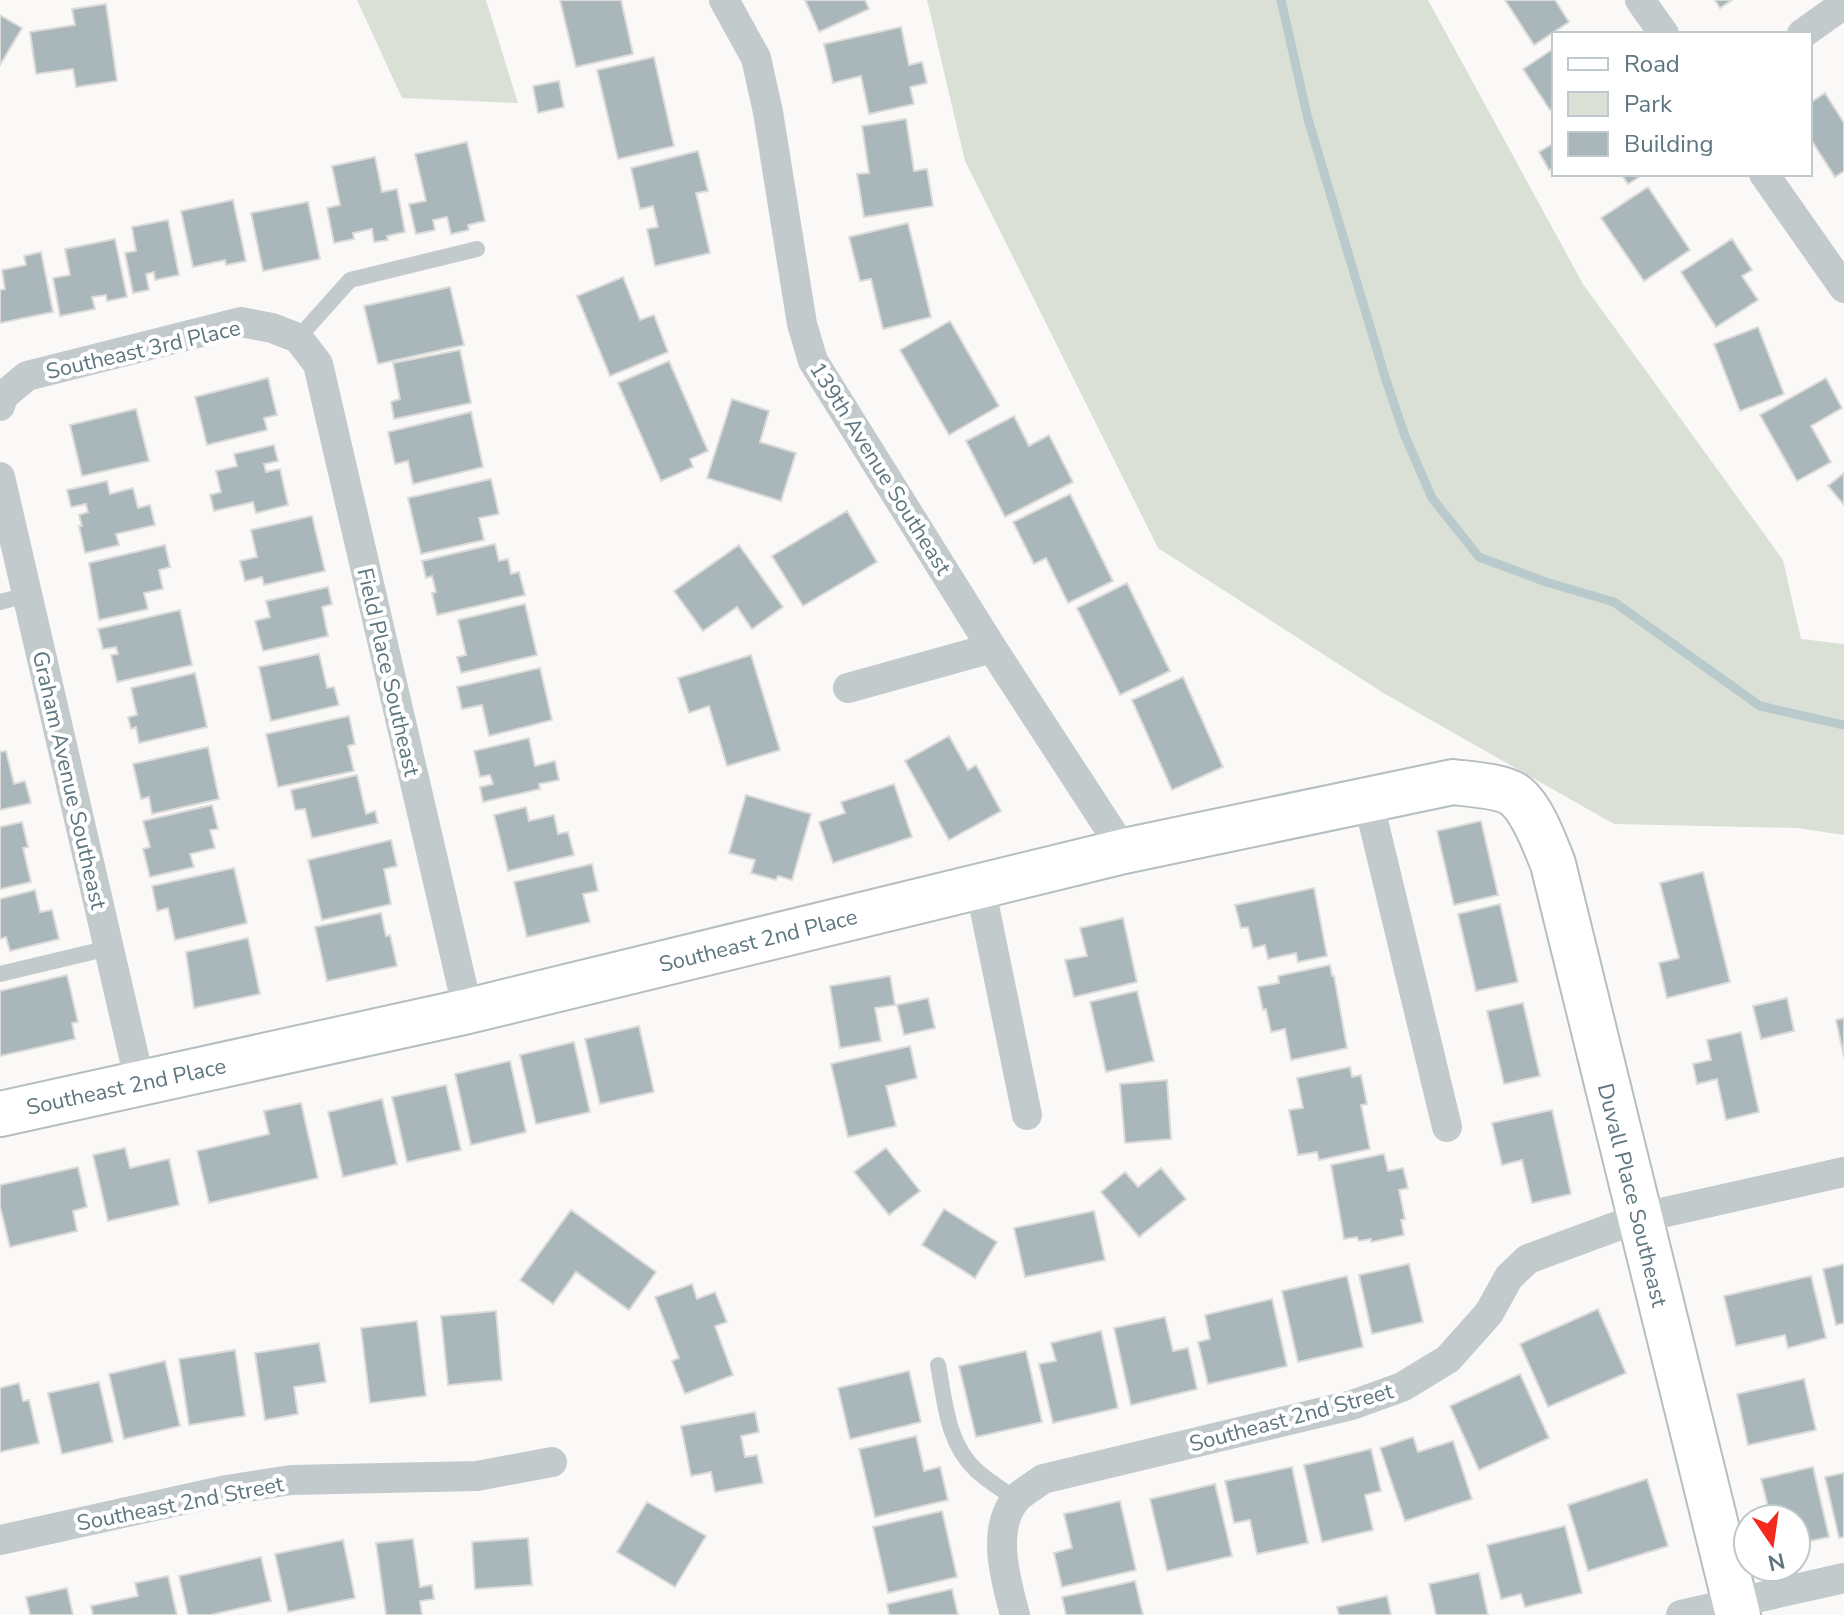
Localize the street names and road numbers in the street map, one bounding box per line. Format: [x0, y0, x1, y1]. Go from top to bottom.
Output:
street label: Southeast 3rd Place [43, 313, 243, 387]
street label: 139th Avenue Southeast [802, 356, 958, 581]
street label: Field Place Southeast [349, 565, 427, 780]
street label: Graham Avenue Southeast [25, 648, 113, 913]
street label: Southeast 2nd Place [656, 902, 861, 980]
street label: Southeast 2nd Place [24, 1051, 229, 1123]
street label: Duvall Place Southeast [1590, 1080, 1674, 1310]
street label: Southeast 2nd Street [1186, 1376, 1397, 1460]
street label: Southeast 2nd Street [74, 1469, 286, 1539]

